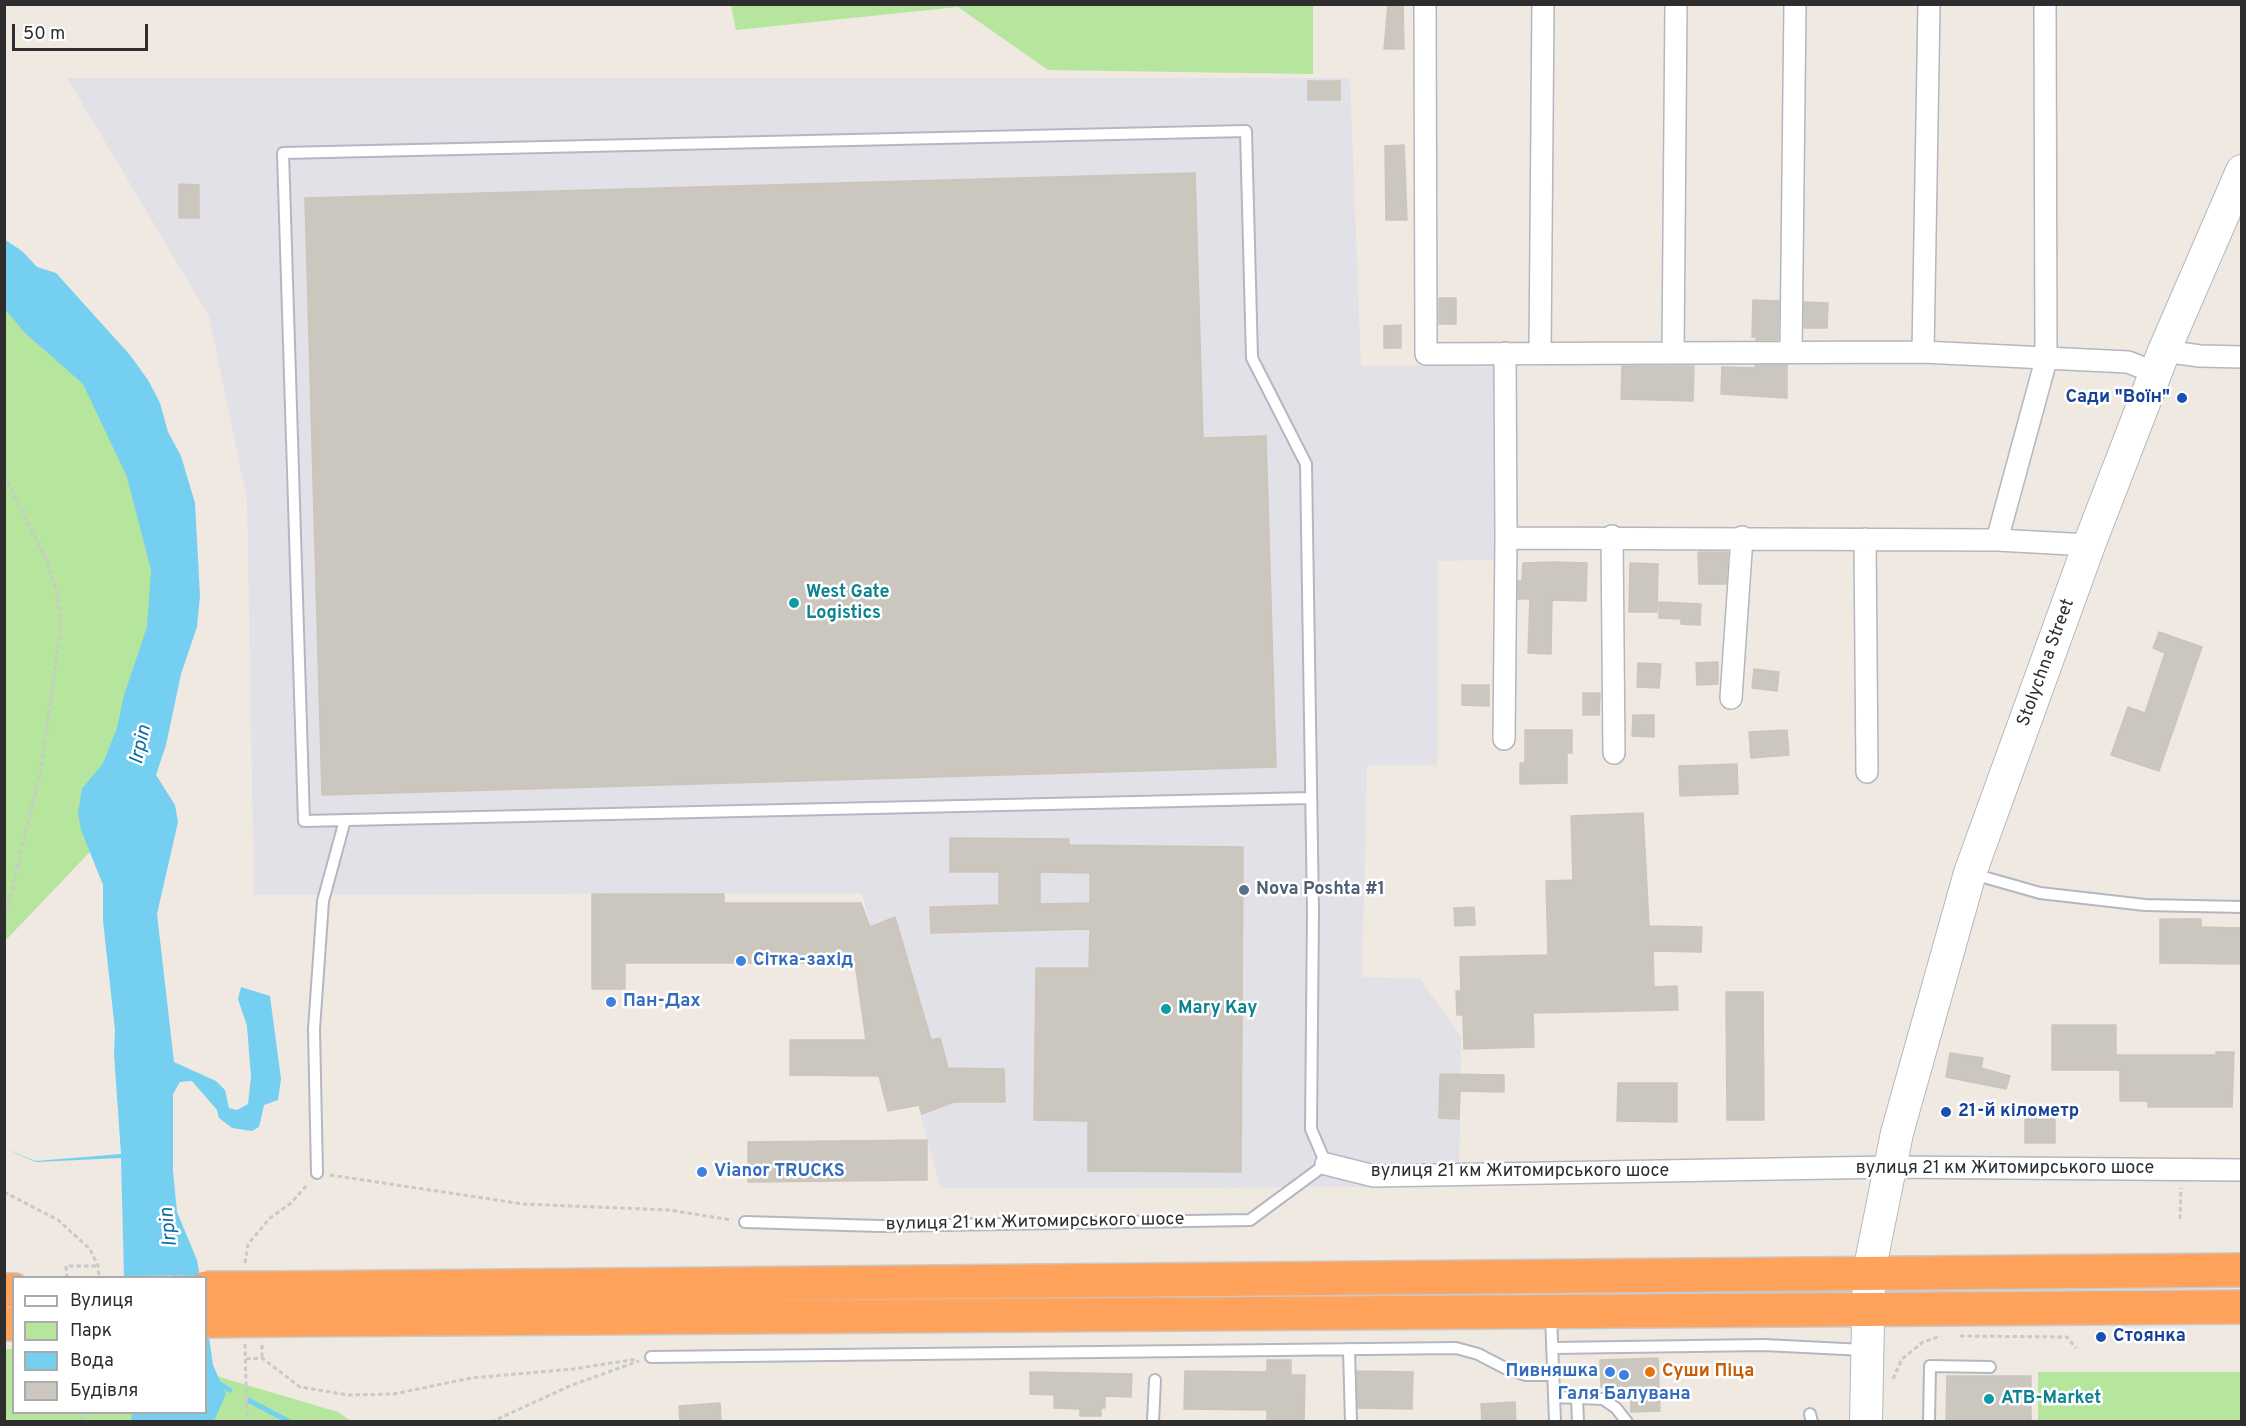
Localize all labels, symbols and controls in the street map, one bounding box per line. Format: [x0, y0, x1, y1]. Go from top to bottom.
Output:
scale bar [15, 12, 152, 50]
text: 50 m [23, 23, 65, 46]
place label: Сади "Воїн" [2065, 387, 2170, 409]
marker: Сади "Воїн" [2175, 391, 2189, 405]
place label: West Gate Logistics [806, 582, 890, 624]
marker: West Gate Logistics [787, 596, 801, 610]
street label: Stolychna Street [2014, 596, 2080, 730]
water label: Irpin [126, 723, 158, 767]
place label: Nova Poshta #1 [1256, 879, 1385, 901]
marker: Nova Poshta #1 [1237, 883, 1251, 897]
place label: Сітка-захід [753, 950, 853, 972]
marker: Сітка-захід [734, 954, 748, 968]
place label: Пан-Дах [623, 991, 701, 1013]
marker: Пан-Дах [604, 995, 618, 1009]
place label: Mary Kay [1178, 998, 1257, 1020]
marker: Mary Kay [1159, 1002, 1173, 1016]
place label: 21-й кілометр [1958, 1101, 2079, 1123]
marker: 21-й кілометр [1939, 1105, 1953, 1119]
street label: вулиця 21 км Житомирського шосе [1856, 1158, 2154, 1180]
place label: Vianor TRUCKS [714, 1161, 845, 1183]
street label: вулиця 21 км Житомирського шосе [1371, 1161, 1669, 1183]
marker: Vianor TRUCKS [695, 1165, 709, 1179]
water label: Irpin [156, 1206, 184, 1248]
street label: вулиця 21 км Житомирського шосе [886, 1210, 1184, 1236]
legend [12, 1276, 207, 1414]
text: Вулиця [70, 1290, 133, 1313]
text: Парк [70, 1320, 112, 1343]
place label: Стоянка [2113, 1326, 2186, 1348]
marker: Стоянка [2094, 1330, 2108, 1344]
text: Вода [70, 1350, 114, 1373]
place label: Пивняшка [1506, 1361, 1598, 1383]
place label: Суши Піца [1662, 1361, 1754, 1383]
marker: Пивняшка [1603, 1365, 1617, 1379]
marker: Суши Піца [1643, 1365, 1657, 1379]
marker: Галя Балувана [1617, 1368, 1631, 1382]
text: Будівля [70, 1380, 138, 1403]
place label: Галя Балувана [1558, 1384, 1690, 1406]
place label: ATB-Market [2001, 1388, 2101, 1410]
marker: ATB-Market [1982, 1392, 1996, 1406]

